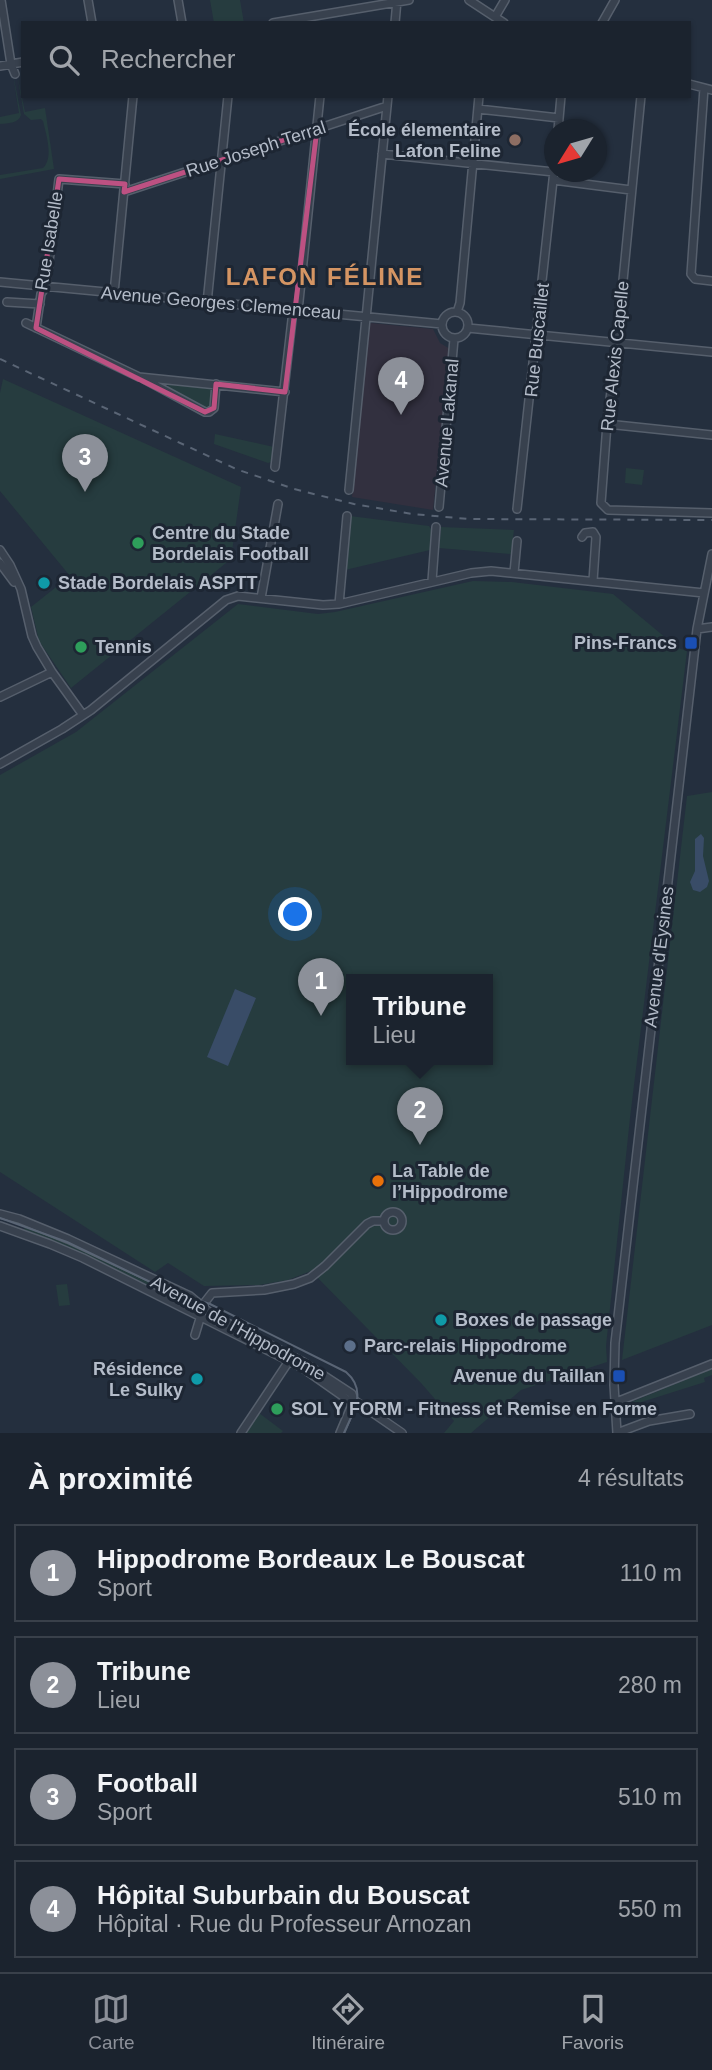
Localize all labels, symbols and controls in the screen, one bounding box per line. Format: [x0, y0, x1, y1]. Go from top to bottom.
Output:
search box [21, 21, 691, 98]
icon: search [45, 41, 83, 79]
text: Rechercher [101, 44, 235, 74]
street label: Rue Joseph Terral [184, 117, 328, 181]
place label: École élementaire Lafon Feline [348, 119, 501, 161]
north arrow [544, 119, 607, 182]
marker: École élementaire Lafon Feline [507, 132, 523, 148]
street label: Rue Isabelle [31, 190, 67, 292]
district label: LAFON FÉLINE [226, 263, 424, 290]
street label: Rue Alexis Capelle [597, 280, 633, 432]
street label: Rue Buscaillet [521, 282, 553, 398]
street label: Avenue Georges Clemenceau [100, 283, 342, 323]
pin: 4 [378, 357, 424, 415]
street label: Avenue Lakanal [431, 358, 463, 488]
pin: 3 [62, 434, 108, 492]
place label: Centre du Stade Bordelais Football [152, 523, 309, 564]
marker: Centre du Stade Bordelais Football [130, 535, 146, 551]
place label: Stade Bordelais ASPTT [58, 573, 257, 593]
marker: Stade Bordelais ASPTT [36, 575, 52, 591]
place label: Pins-Francs [574, 633, 677, 653]
marker: Pins-Francs [683, 635, 699, 651]
place label: Tennis [95, 637, 152, 657]
marker: Tennis [73, 639, 89, 655]
street label: Avenue d'Eysines [640, 885, 678, 1029]
your location [278, 897, 312, 931]
pin: 1 [298, 958, 344, 1016]
popup [346, 974, 493, 1065]
text: Tribune [373, 991, 466, 1021]
text: Lieu [373, 1022, 416, 1048]
pin: 2 [397, 1087, 443, 1145]
place label: La Table de l’Hippodrome [392, 1161, 508, 1202]
marker: La Table de l’Hippodrome [370, 1173, 386, 1189]
street label: Avenue de l'Hippodrome [147, 1272, 329, 1384]
place label: Boxes de passage [455, 1310, 612, 1330]
marker: Boxes de passage [433, 1312, 449, 1328]
place label: Parc-relais Hippodrome [364, 1336, 567, 1356]
marker: Parc-relais Hippodrome [342, 1338, 358, 1354]
place label: Résidence Le Sulky [93, 1359, 183, 1400]
place label: Avenue du Taillan [453, 1366, 605, 1386]
marker: Avenue du Taillan [611, 1368, 627, 1384]
marker: Résidence Le Sulky [189, 1371, 205, 1387]
place label: SOL Y FORM - Fitness et Remise en Forme [291, 1399, 657, 1419]
marker: SOL Y FORM - Fitness et Remise en Forme [269, 1401, 285, 1417]
text: À proximité [28, 1462, 193, 1495]
text: 4 résultats [578, 1465, 684, 1491]
text: Hippodrome Bordeaux Le Bouscat [97, 1544, 525, 1574]
text: 1 [47, 1560, 59, 1586]
text: 110 m [620, 1560, 682, 1586]
text: Sport [97, 1575, 152, 1601]
text: Tribune [97, 1656, 191, 1686]
text: 2 [47, 1672, 59, 1698]
text: 280 m [618, 1672, 682, 1698]
text: Lieu [97, 1687, 140, 1713]
text: Football [97, 1768, 198, 1798]
text: 3 [47, 1784, 59, 1810]
text: 510 m [618, 1784, 682, 1810]
text: Sport [97, 1799, 152, 1825]
text: Hôpital Suburbain du Bouscat [97, 1880, 470, 1910]
text: 4 [47, 1896, 59, 1922]
text: 550 m [618, 1896, 682, 1922]
text: Hôpital · Rue du Professeur Arnozan [97, 1911, 472, 1937]
tab: Carte [88, 1990, 135, 2054]
tab: Itinéraire [311, 1990, 385, 2054]
tab: Favoris [561, 1990, 624, 2054]

